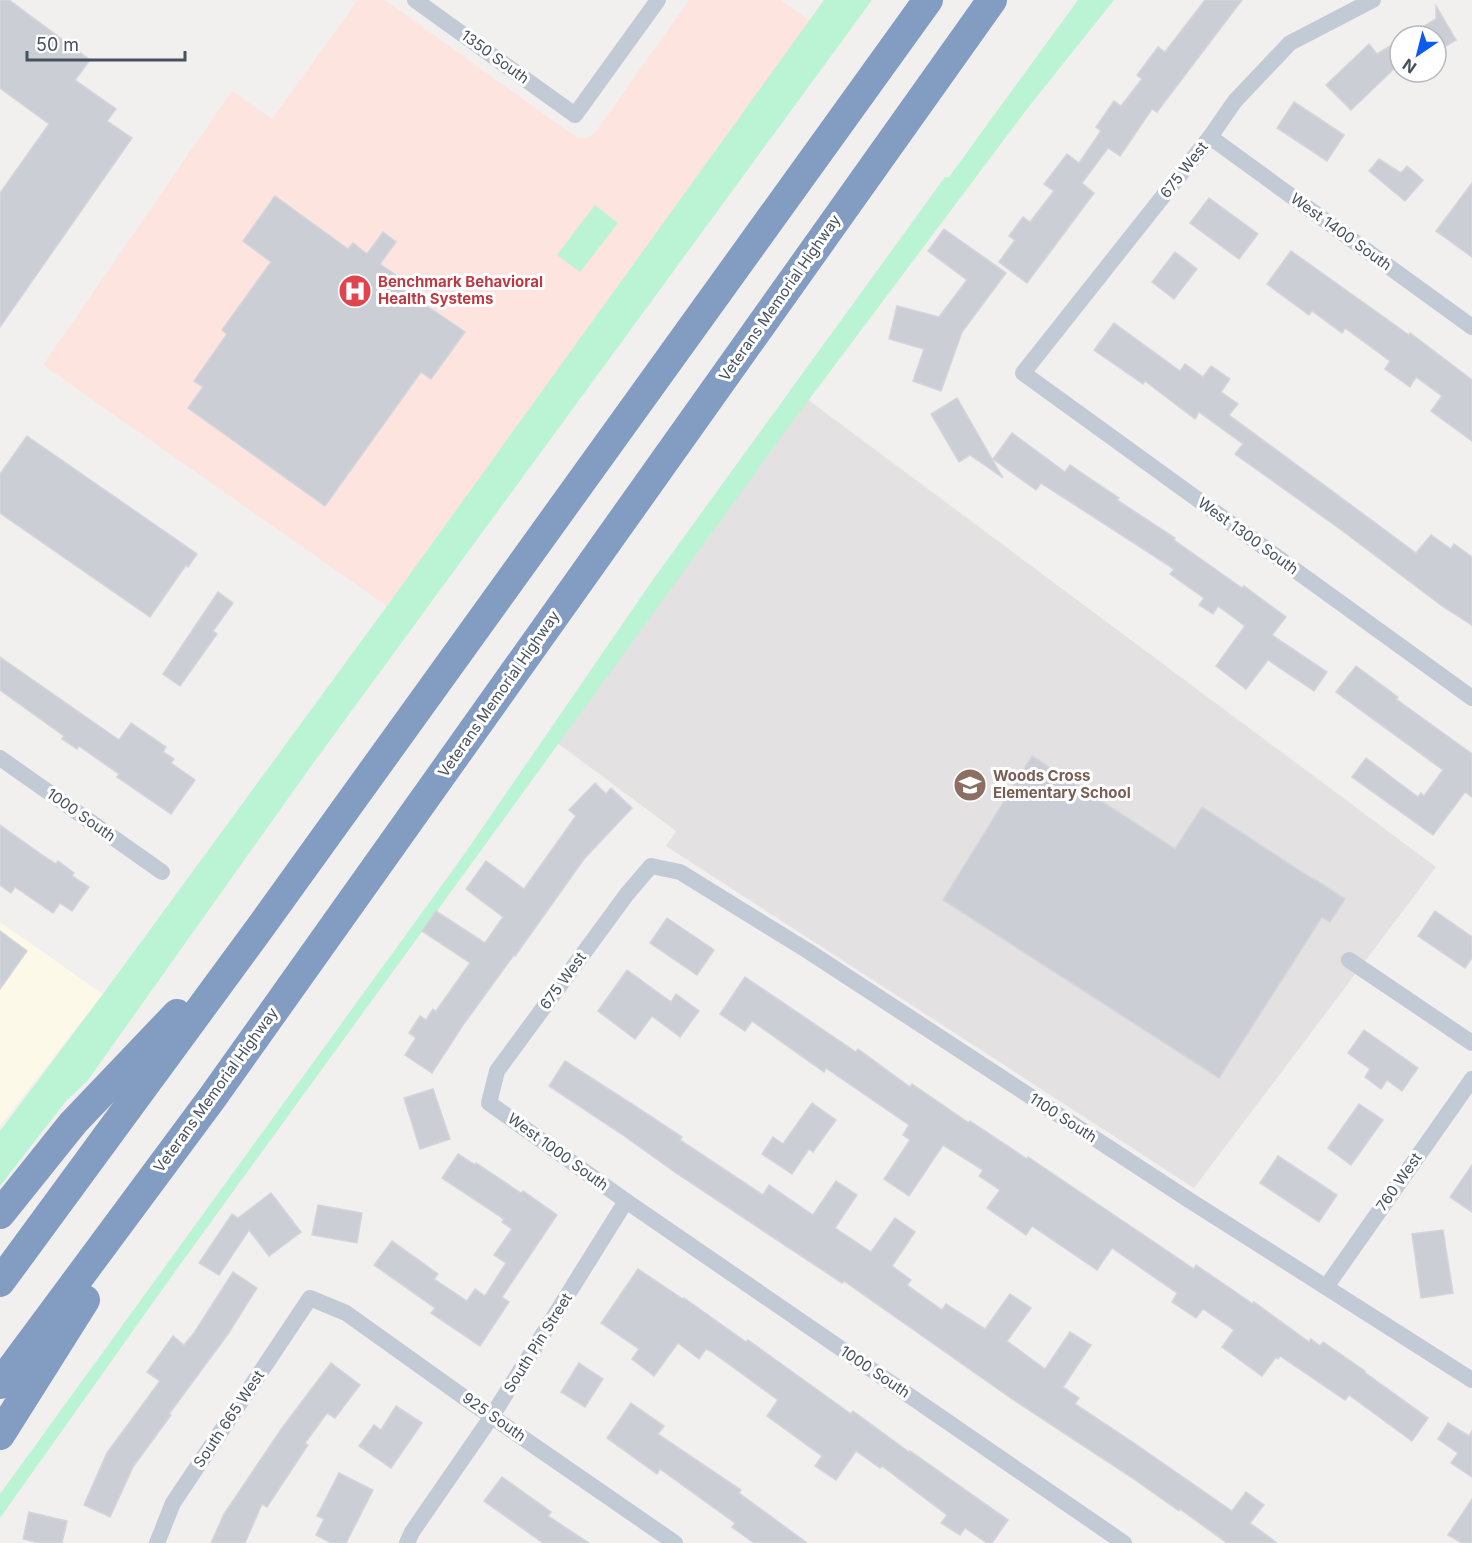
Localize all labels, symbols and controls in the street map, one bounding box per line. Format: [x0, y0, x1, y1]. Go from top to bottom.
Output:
scale bar [27, 24, 184, 62]
north arrow [1388, 24, 1448, 84]
street label: 1350 South [458, 26, 533, 88]
text: 50 m [36, 34, 79, 55]
text: N [1399, 55, 1420, 78]
street label: 675 West [1156, 138, 1212, 202]
street label: West 1400 South [1287, 189, 1395, 275]
street label: Veterans Memorial Highway [715, 210, 845, 385]
place label: Benchmark Behavioral Health Systems [378, 272, 543, 308]
hospital icon: Benchmark Behavioral Health Systems [337, 273, 373, 309]
street label: West 1300 South [1194, 493, 1302, 578]
street label: Veterans Memorial Highway [434, 606, 564, 781]
place label: Woods Cross Elementary School [993, 766, 1131, 802]
school or university icon: Woods Cross Elementary School [952, 767, 988, 803]
street label: 1000 South [43, 784, 119, 845]
street label: 675 West [535, 948, 590, 1013]
street label: Veterans Memorial Highway [149, 1003, 282, 1176]
street label: 1100 South [1026, 1089, 1101, 1146]
street label: West 1000 South [504, 1109, 612, 1194]
street label: 760 West [1372, 1149, 1426, 1215]
street label: South Pin Street [499, 1289, 576, 1396]
street label: 1000 South [837, 1341, 914, 1402]
street label: South 665 West [189, 1366, 268, 1471]
street label: 925 South [459, 1388, 530, 1445]

